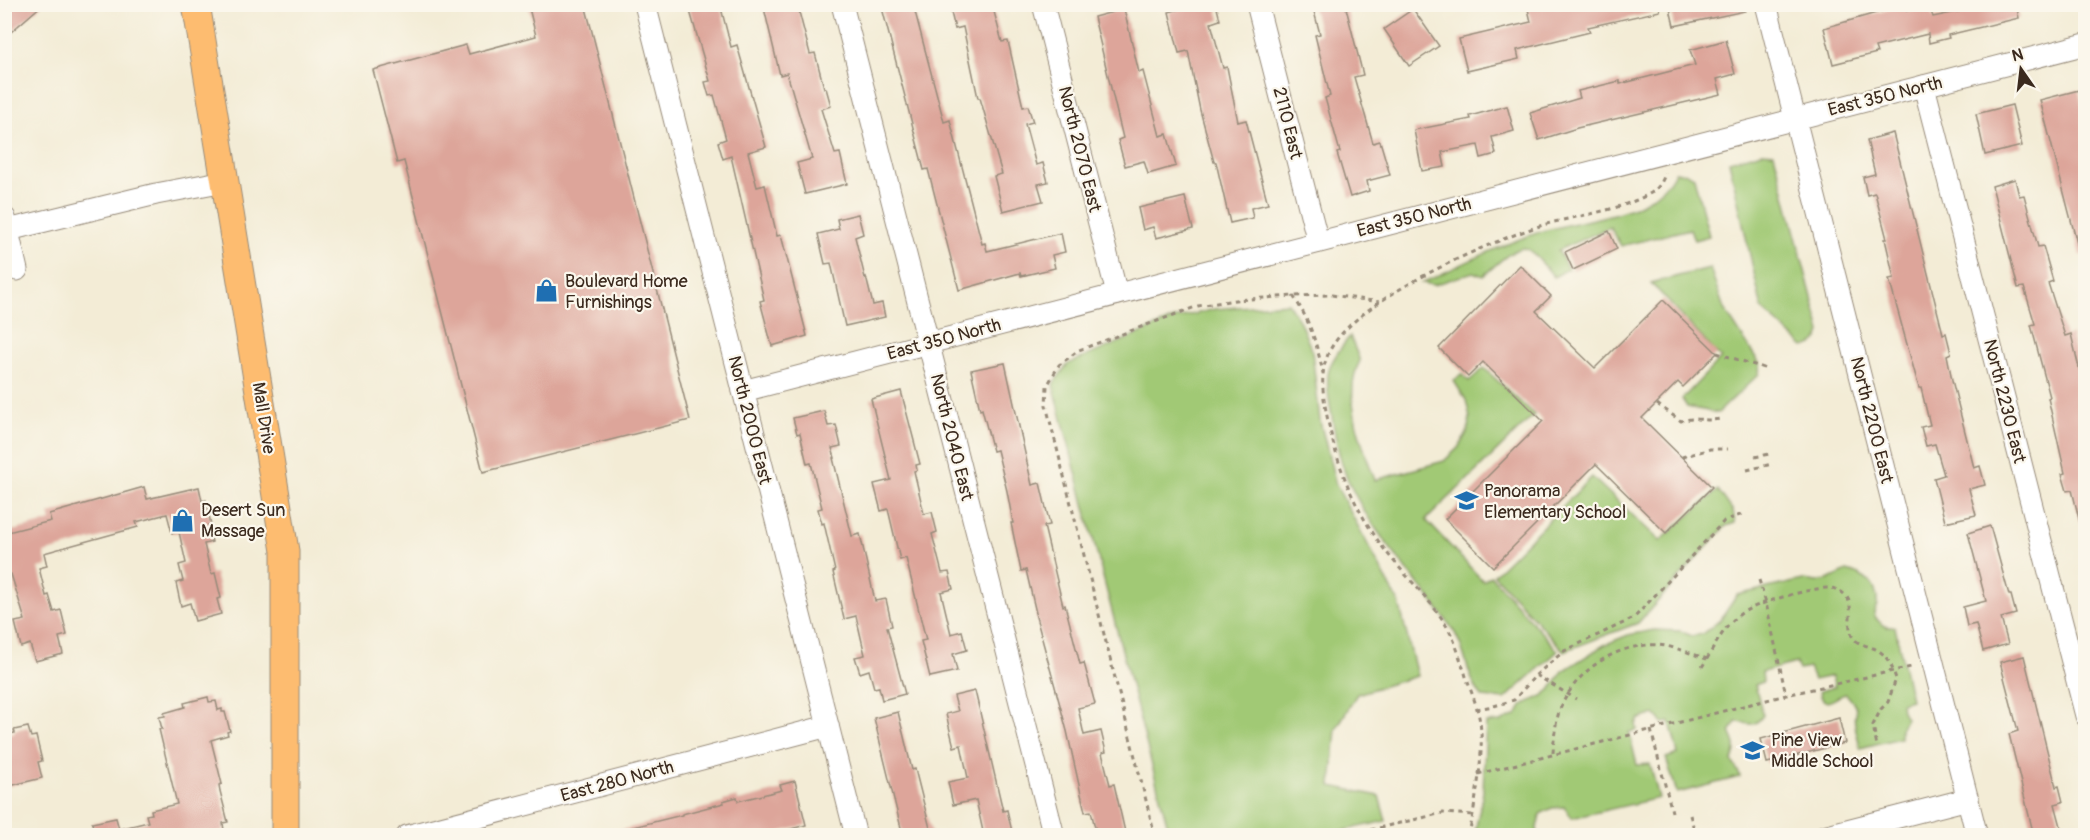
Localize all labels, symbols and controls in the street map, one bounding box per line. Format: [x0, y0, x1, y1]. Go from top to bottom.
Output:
north arrow [1991, 39, 2051, 99]
text: N [2010, 44, 2025, 66]
street label: East 350 North [1826, 71, 1945, 122]
street label: North 2070 East [1053, 84, 1106, 215]
street label: 2110 East [1267, 85, 1308, 162]
street label: East 350 North [1355, 192, 1474, 243]
place label: Boulevard Home Furnishings [565, 270, 688, 314]
shop icon: Boulevard Home Furnishings [534, 278, 560, 304]
street label: East 350 North [885, 313, 1004, 366]
street label: North 2230 East [1978, 337, 2031, 466]
street label: North 2000 East [722, 353, 777, 488]
street label: North 2200 East [1845, 355, 1899, 486]
street label: North 2040 East [925, 371, 979, 504]
street label: Mall Drive [246, 381, 281, 456]
place label: Panorama Elementary School [1484, 480, 1626, 524]
school or university icon: Panorama Elementary School [1453, 488, 1479, 514]
place label: Desert Sun Massage [201, 499, 285, 543]
shop icon: Desert Sun Massage [170, 507, 196, 533]
place label: Pine View Middle School [1771, 729, 1874, 773]
school or university icon: Pine View Middle School [1740, 737, 1766, 763]
street label: East 280 North [558, 755, 676, 808]

